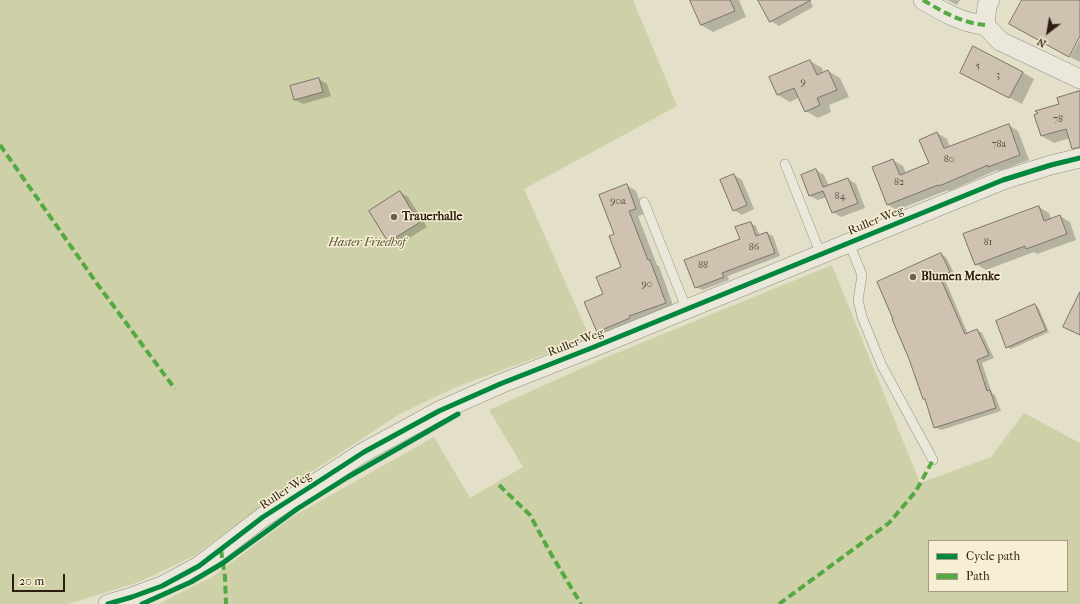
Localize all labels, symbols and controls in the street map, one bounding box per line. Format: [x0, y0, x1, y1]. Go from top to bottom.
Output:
north arrow [1028, 12, 1068, 52]
text: N [1035, 35, 1048, 50]
house number: 5 [976, 61, 980, 73]
house number: 3 [996, 70, 1000, 82]
house number: 9 [800, 77, 806, 89]
house number: 78 [1053, 114, 1063, 126]
house number: 78a [992, 139, 1006, 151]
house number: 80 [944, 154, 954, 166]
house number: 82 [894, 177, 904, 189]
house number: 84 [835, 191, 845, 203]
house number: 90a [610, 196, 626, 208]
street label: Ruller Weg [846, 203, 906, 239]
place label: Trauerhalle [402, 210, 462, 224]
marker: Trauerhalle [389, 212, 399, 222]
park label: Haster Friedhof [328, 236, 406, 250]
house number: 81 [984, 237, 992, 249]
house number: 86 [749, 242, 759, 254]
house number: 88 [698, 260, 708, 272]
place label: Blumen Menke [921, 270, 1000, 284]
marker: Blumen Menke [908, 272, 918, 282]
house number: 90 [642, 279, 652, 291]
street label: Ruller Weg [546, 326, 606, 360]
street label: Ruller Weg [257, 469, 315, 513]
legend [928, 540, 1068, 592]
text: Cycle path [966, 549, 1020, 563]
scale bar [14, 566, 67, 592]
text: Path [966, 569, 990, 583]
text: 20 m [19, 574, 44, 588]

